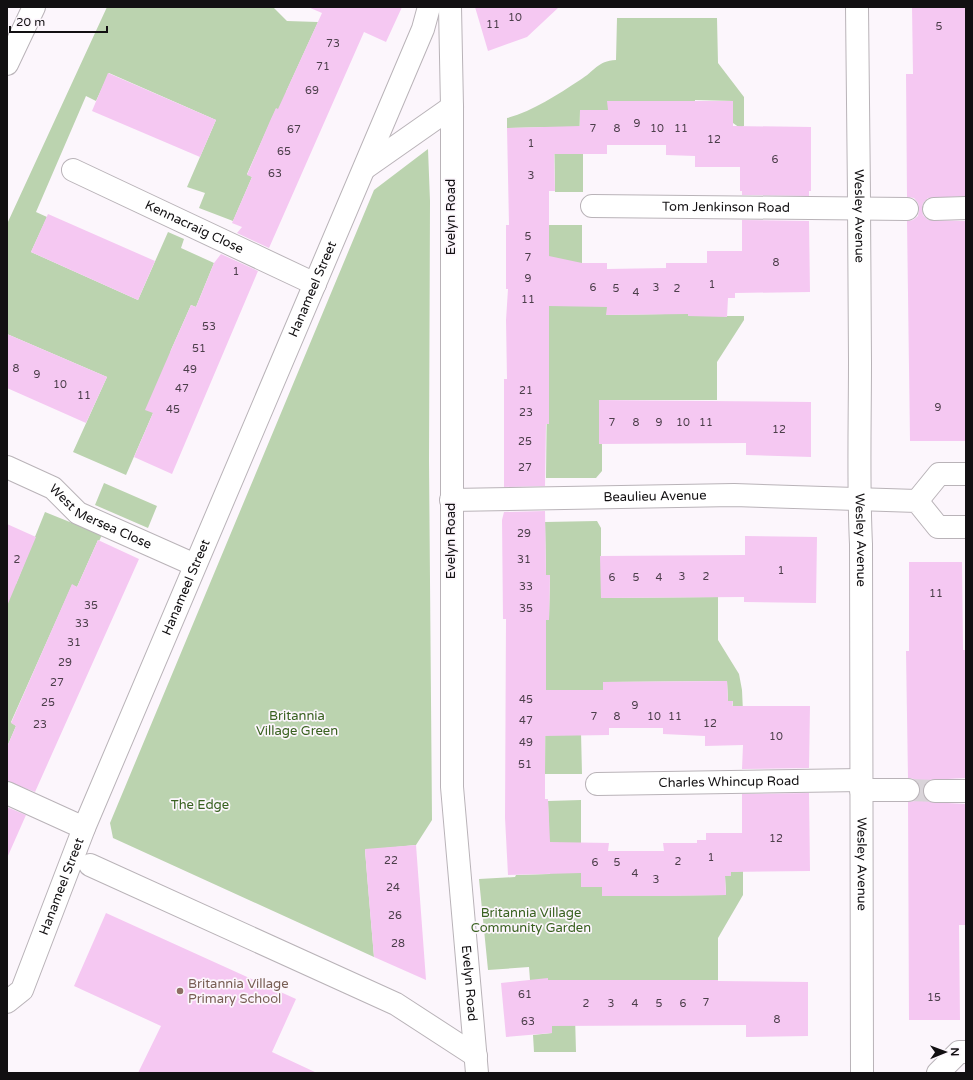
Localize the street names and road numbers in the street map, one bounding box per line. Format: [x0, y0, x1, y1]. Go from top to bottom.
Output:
street label: Wesley Avenue [851, 169, 868, 263]
street label: Evelyn Road [443, 179, 459, 255]
street label: Kennacraig Close [142, 197, 246, 257]
street label: Tom Jenkinson Road [662, 199, 790, 216]
street label: Hanameel Street [285, 239, 340, 340]
street label: West Mersea Close [46, 481, 154, 553]
street label: Beaulieu Avenue [603, 487, 707, 505]
street label: Wesley Avenue [851, 493, 869, 587]
street label: Evelyn Road [443, 503, 459, 579]
street label: Hanameel Street [159, 537, 214, 638]
street label: Charles Whincup Road [658, 773, 800, 791]
street label: Wesley Avenue [854, 817, 870, 911]
street label: Hanameel Street [36, 836, 87, 937]
street label: Evelyn Road [458, 944, 480, 1022]

